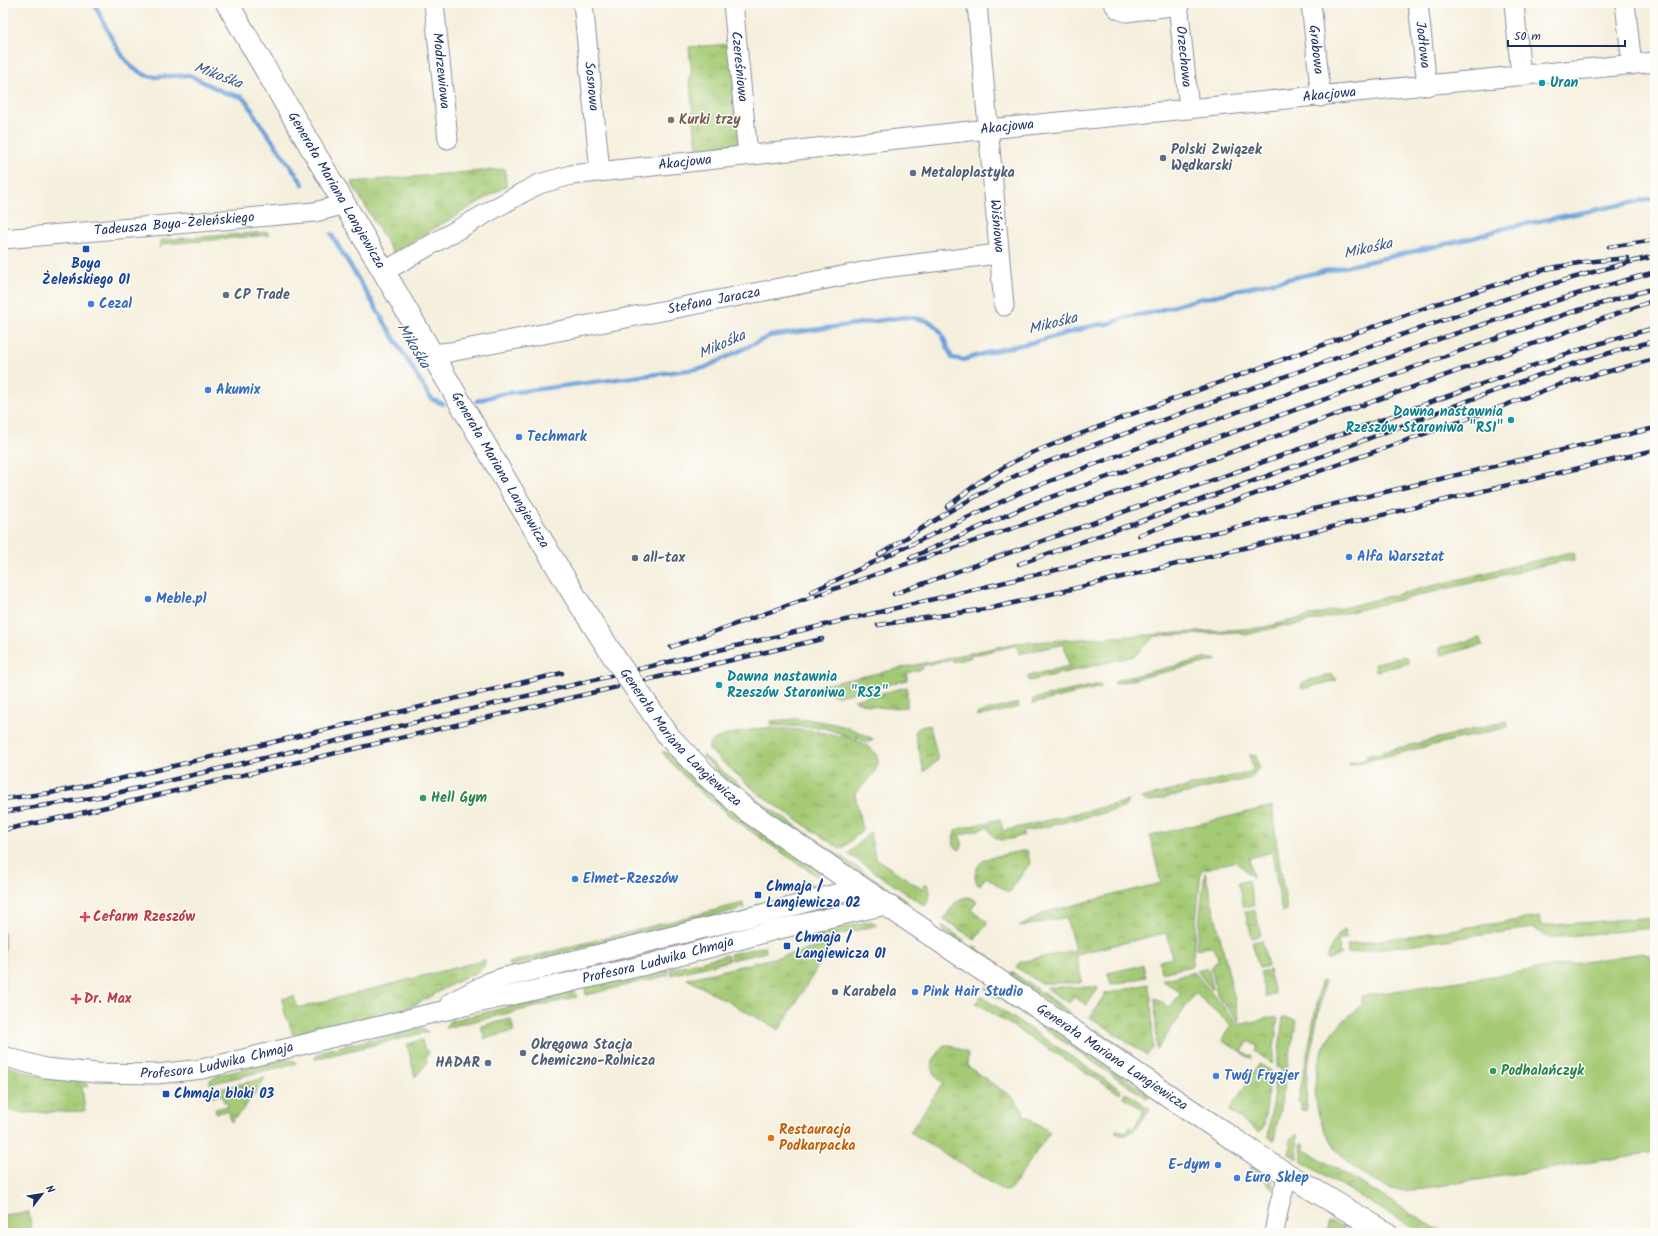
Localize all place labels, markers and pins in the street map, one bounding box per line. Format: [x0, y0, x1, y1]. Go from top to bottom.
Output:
place label: Uran [1550, 72, 1579, 94]
marker: Uran [1537, 78, 1547, 88]
place label: Kurki trzy [679, 109, 741, 131]
marker: Kurki trzy [666, 115, 676, 125]
place label: Polski Związek Wędkarski [1171, 139, 1263, 177]
marker: Polski Związek Wędkarski [1158, 153, 1168, 163]
place label: Metaloplastyka [921, 162, 1015, 184]
marker: Metaloplastyka [908, 168, 918, 178]
marker: Boya Żeleńskiego 01 [81, 244, 91, 254]
place label: Boya Żeleńskiego 01 [42, 253, 131, 291]
place label: CP Trade [234, 284, 290, 306]
marker: CP Trade [221, 290, 231, 300]
place label: Cezal [99, 293, 132, 315]
marker: Cezal [86, 299, 96, 309]
place label: Akumix [216, 379, 261, 401]
marker: Akumix [203, 385, 213, 395]
place label: Dawna nastawnia Rzeszów Staroniwa "RS1" [1346, 401, 1503, 439]
marker: Dawna nastawnia Rzeszów Staroniwa "RS1" [1506, 415, 1516, 425]
place label: Techmark [527, 426, 588, 448]
marker: Techmark [514, 432, 524, 442]
place label: Alfa Warsztat [1357, 546, 1445, 568]
place label: all-tax [643, 547, 685, 569]
marker: Alfa Warsztat [1344, 552, 1354, 562]
marker: all-tax [630, 553, 640, 563]
place label: Meble.pl [156, 588, 207, 610]
marker: Meble.pl [143, 594, 153, 604]
place label: Dawna nastawnia Rzeszów Staroniwa "RS2" [727, 666, 888, 704]
marker: Dawna nastawnia Rzeszów Staroniwa "RS2" [714, 680, 724, 690]
place label: Hell Gym [431, 787, 487, 809]
marker: Hell Gym [418, 793, 428, 803]
place label: Elmet-Rzeszów [583, 868, 679, 890]
marker: Elmet-Rzeszów [570, 874, 580, 884]
place label: Chmaja / Langiewicza 02 [766, 876, 861, 914]
marker: Chmaja / Langiewicza 02 [753, 890, 763, 900]
place label: Cefarm Rzeszów [93, 906, 196, 928]
marker: Cefarm Rzeszów [80, 912, 90, 922]
place label: Chmaja / Langiewicza 01 [795, 927, 887, 965]
marker: Chmaja / Langiewicza 01 [782, 941, 792, 951]
place label: Karabela [843, 981, 896, 1003]
place label: Pink Hair Studio [923, 981, 1024, 1003]
marker: Karabela [830, 987, 840, 997]
marker: Pink Hair Studio [910, 987, 920, 997]
place label: Dr. Max [84, 988, 132, 1010]
marker: Dr. Max [71, 994, 81, 1004]
place label: Okręgowa Stacja Chemiczno-Rolnicza [531, 1034, 655, 1072]
marker: Okręgowa Stacja Chemiczno-Rolnicza [518, 1048, 528, 1058]
place label: HADAR [436, 1052, 481, 1074]
marker: HADAR [483, 1058, 493, 1068]
place label: Podhalańczyk [1501, 1060, 1585, 1082]
place label: Twój Fryzjer [1224, 1065, 1300, 1087]
marker: Podhalańczyk [1488, 1066, 1498, 1076]
marker: Twój Fryzjer [1211, 1071, 1221, 1081]
place label: Chmaja bloki 03 [174, 1083, 274, 1105]
marker: Chmaja bloki 03 [161, 1089, 171, 1099]
place label: Restauracja Podkarpacka [779, 1119, 855, 1157]
marker: Restauracja Podkarpacka [766, 1133, 776, 1143]
place label: E-dym [1169, 1154, 1211, 1176]
marker: E-dym [1213, 1160, 1223, 1170]
place label: Euro Sklep [1245, 1167, 1310, 1189]
marker: Euro Sklep [1232, 1173, 1242, 1183]

